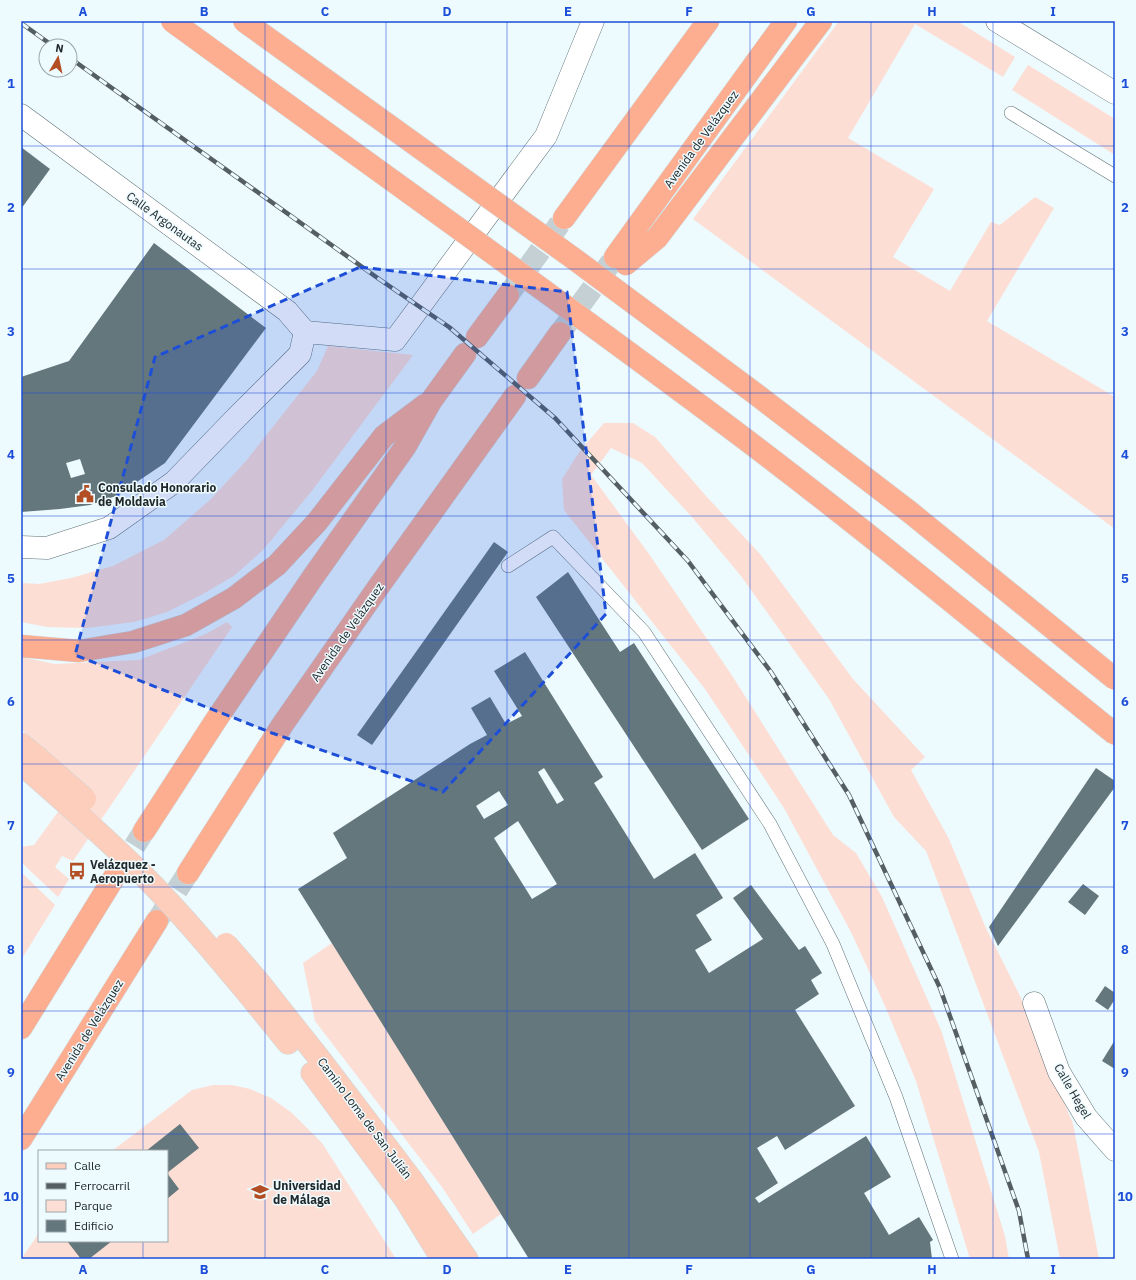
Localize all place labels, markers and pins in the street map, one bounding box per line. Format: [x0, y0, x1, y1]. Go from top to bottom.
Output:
place label: Consulado Honorario de Moldavia [98, 480, 216, 509]
public building icon: Consulado Honorario de Moldavia [75, 484, 95, 504]
place label: Velázquez - Aeropuerto [90, 857, 156, 886]
bus stop icon: Velázquez - Aeropuerto [67, 861, 87, 881]
place label: Universidad de Málaga [273, 1178, 341, 1207]
school or university icon: Universidad de Málaga [250, 1182, 270, 1202]

